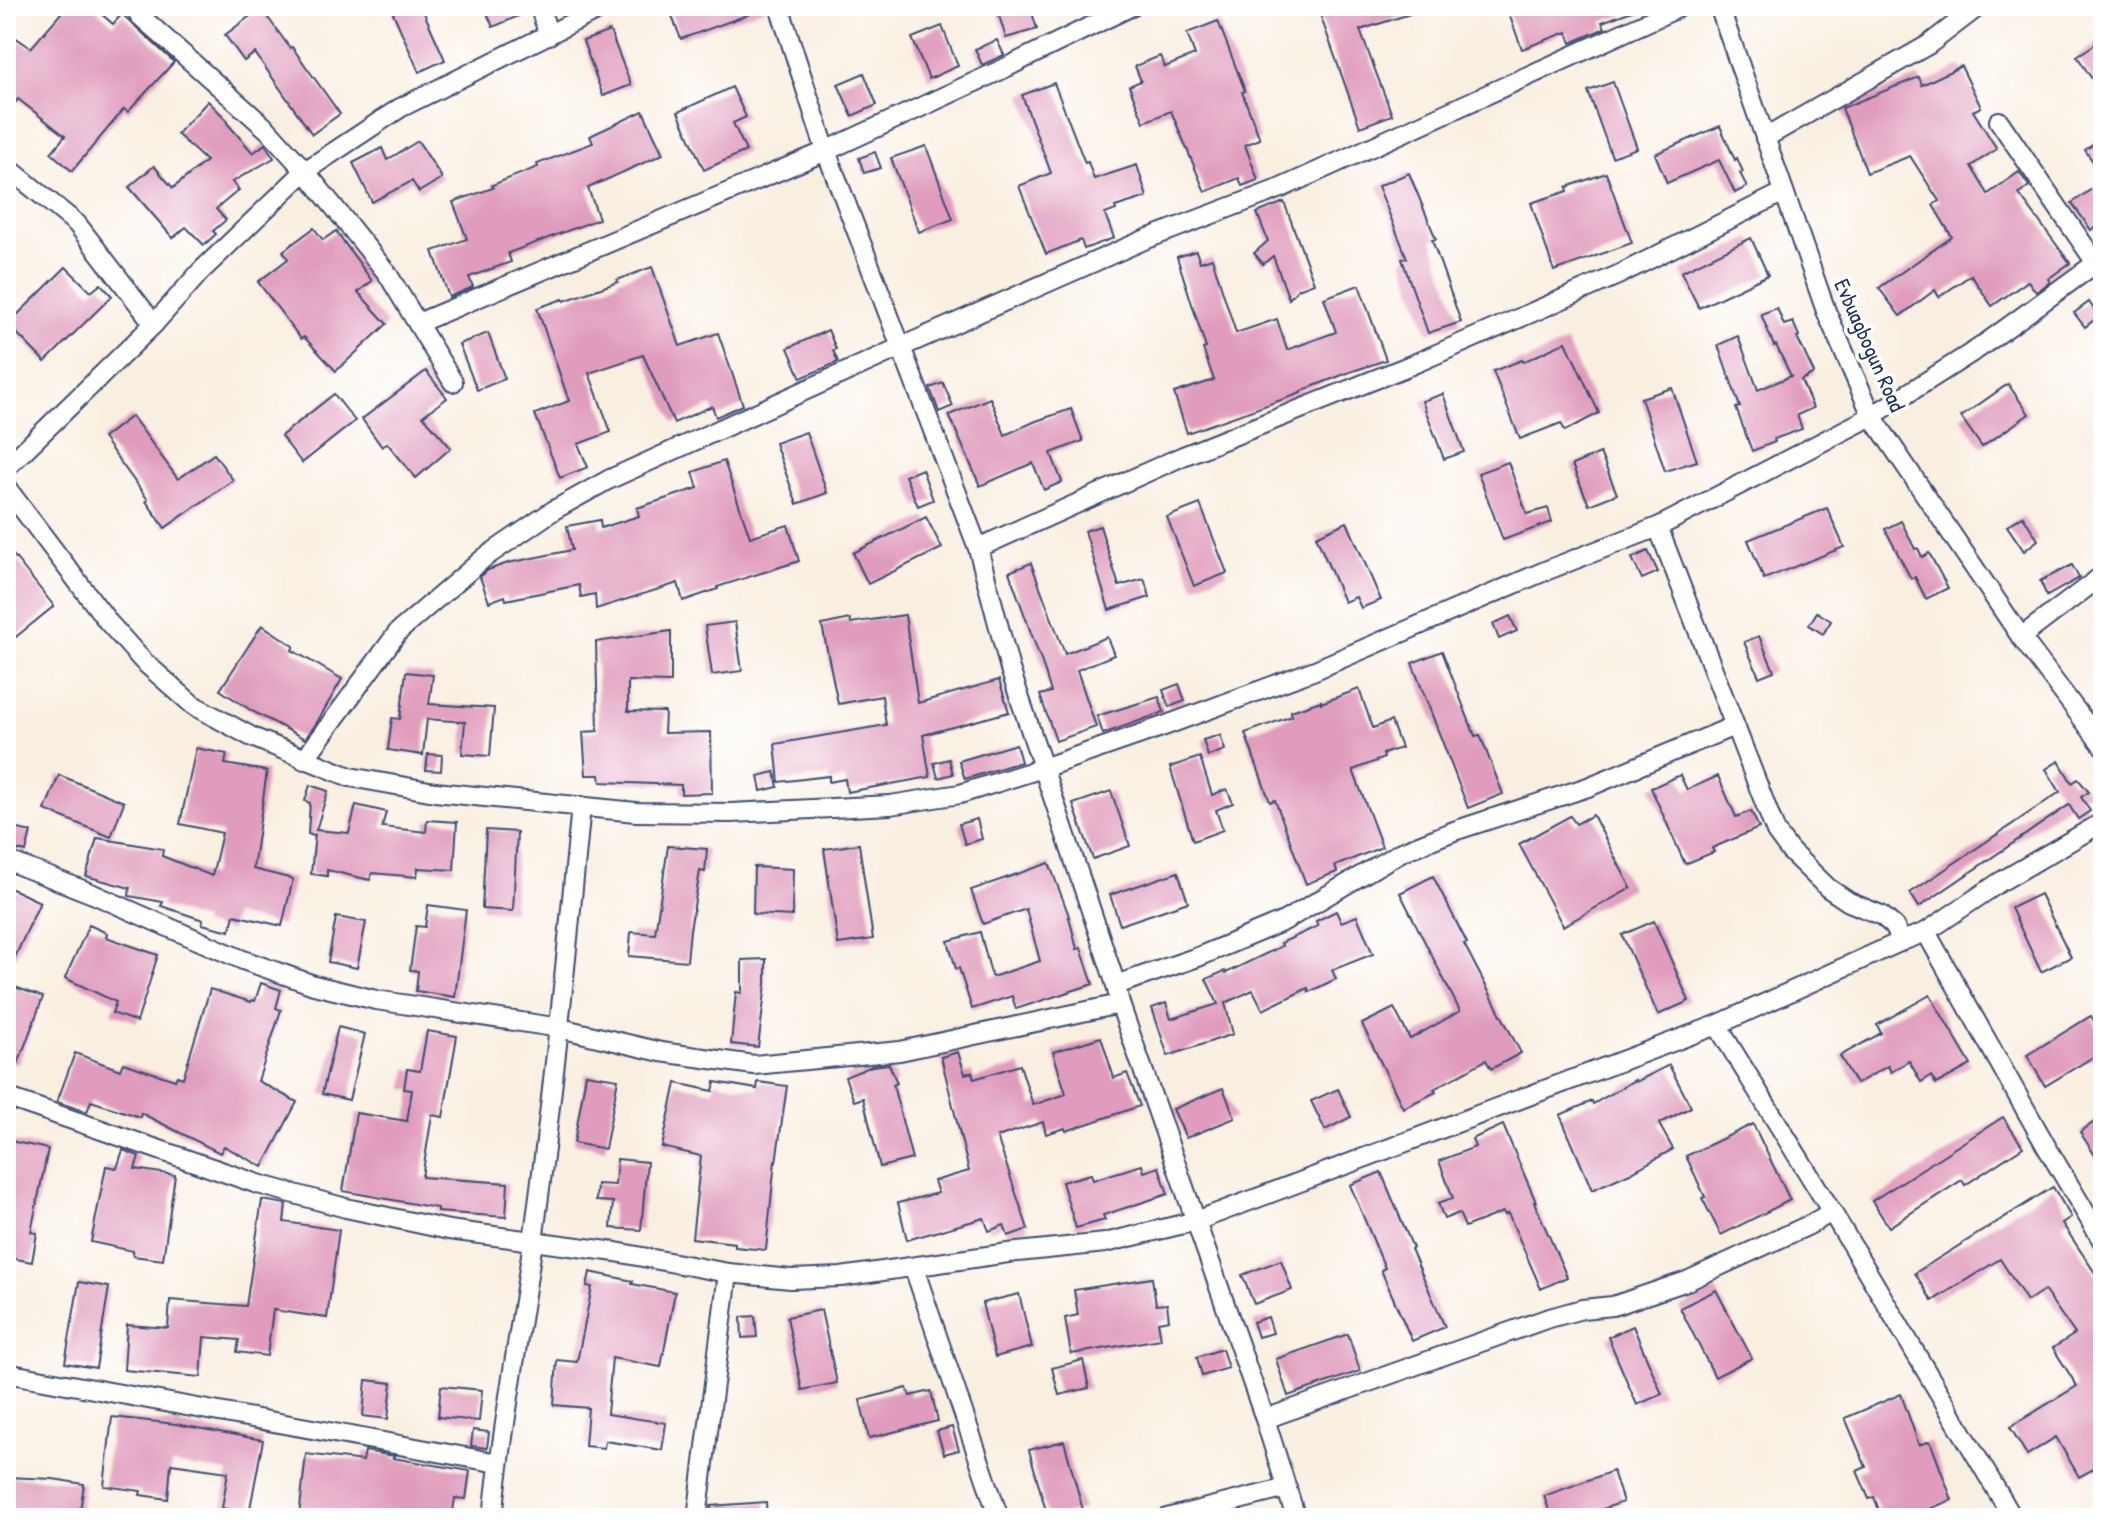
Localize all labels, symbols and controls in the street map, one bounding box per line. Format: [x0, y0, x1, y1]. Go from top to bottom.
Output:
street label: Evbuagbogun Road [1827, 274, 1913, 417]

